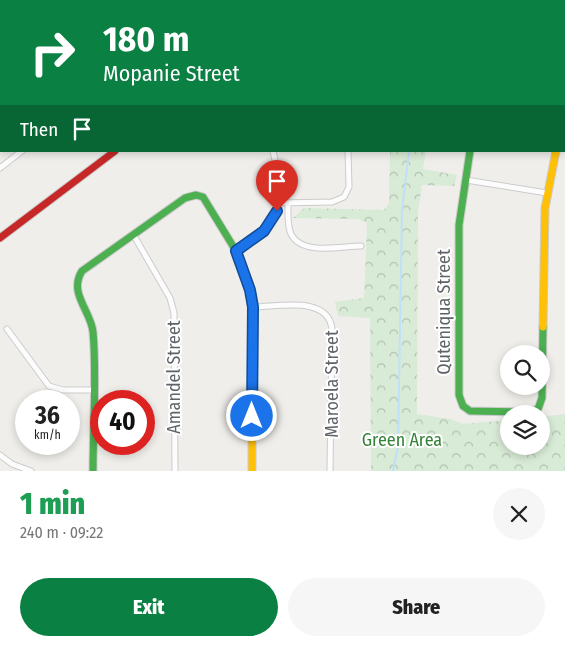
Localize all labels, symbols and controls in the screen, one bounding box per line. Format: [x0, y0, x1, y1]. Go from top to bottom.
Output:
text: 180 m [103, 18, 189, 60]
icon: right [20, 20, 85, 85]
text: Mopanie Street [103, 60, 240, 87]
icon: arrive [68, 115, 96, 143]
text: Then [20, 118, 58, 141]
pin [256, 160, 298, 211]
icon: arrive [263, 167, 291, 195]
street label: Quteniqua Street [433, 249, 455, 375]
street label: Amandel Street [163, 320, 185, 434]
street label: Maroela Street [321, 330, 343, 438]
map controls [500, 345, 550, 455]
button: search [500, 345, 550, 395]
position arrow [225, 389, 277, 441]
speed limit sign: 40 [90, 390, 155, 455]
text: 36 [35, 401, 60, 431]
button: layers [500, 405, 550, 455]
text: km/h [34, 428, 61, 442]
park label: Green Area [362, 429, 442, 451]
text: 1 min [20, 486, 85, 522]
button: close [493, 488, 545, 540]
text: 240 m · 09:22 [20, 523, 103, 542]
button: Exit [20, 578, 278, 636]
button: Share [288, 578, 545, 636]

